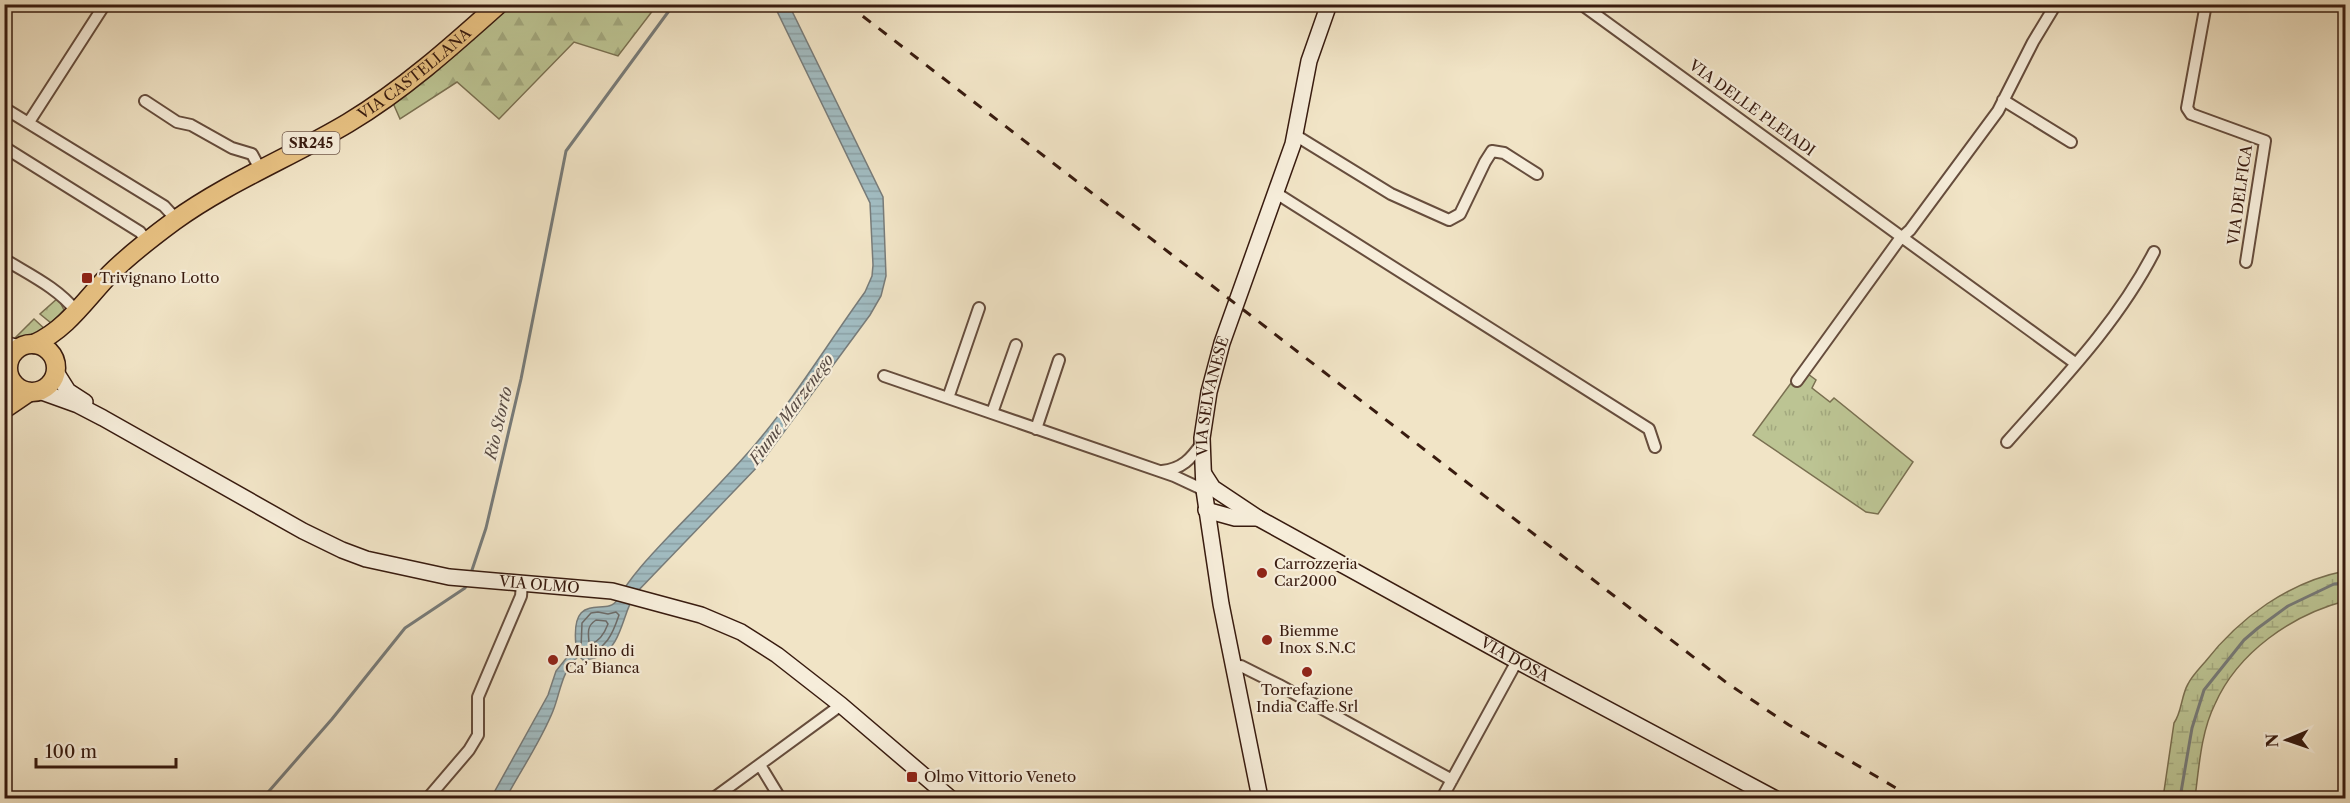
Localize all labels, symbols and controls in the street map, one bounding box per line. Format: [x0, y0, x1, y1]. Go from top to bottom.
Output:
street label: VIA CASTELLANA [353, 23, 475, 124]
street label: VIA DELLE PLEIADI [1685, 55, 1819, 160]
road number: SR245 [282, 132, 340, 154]
street label: VIA DELFICA [2223, 143, 2256, 247]
place label: Trivignano Lotto [99, 268, 219, 287]
marker: Trivignano Lotto [80, 271, 94, 285]
street label: VIA SELVANESE [1192, 333, 1233, 457]
water label: Fiume Marzenego [743, 350, 838, 470]
water label: Rio Storto [479, 384, 516, 463]
place label: Carrozzeria Car2000 [1274, 554, 1358, 590]
marker: Carrozzeria Car2000 [1255, 566, 1269, 580]
street label: VIA OLMO [497, 571, 580, 597]
place label: Biemme Inox S.N.C [1279, 621, 1356, 657]
street label: VIA DOSA [1476, 632, 1554, 686]
marker: Biemme Inox S.N.C [1260, 633, 1274, 647]
place label: Mulino di Ca’ Bianca [565, 641, 640, 677]
marker: Mulino di Ca’ Bianca [546, 653, 560, 667]
marker: Torrefazione India Caffe Srl [1300, 665, 1314, 679]
place label: Torrefazione India Caffe Srl [1256, 680, 1359, 716]
north arrow [2257, 710, 2317, 770]
scale bar [36, 731, 176, 769]
text: N [2262, 733, 2282, 748]
text: 100 m [45, 741, 97, 763]
place label: Olmo Vittorio Veneto [924, 767, 1076, 786]
marker: Olmo Vittorio Veneto [905, 770, 919, 784]

